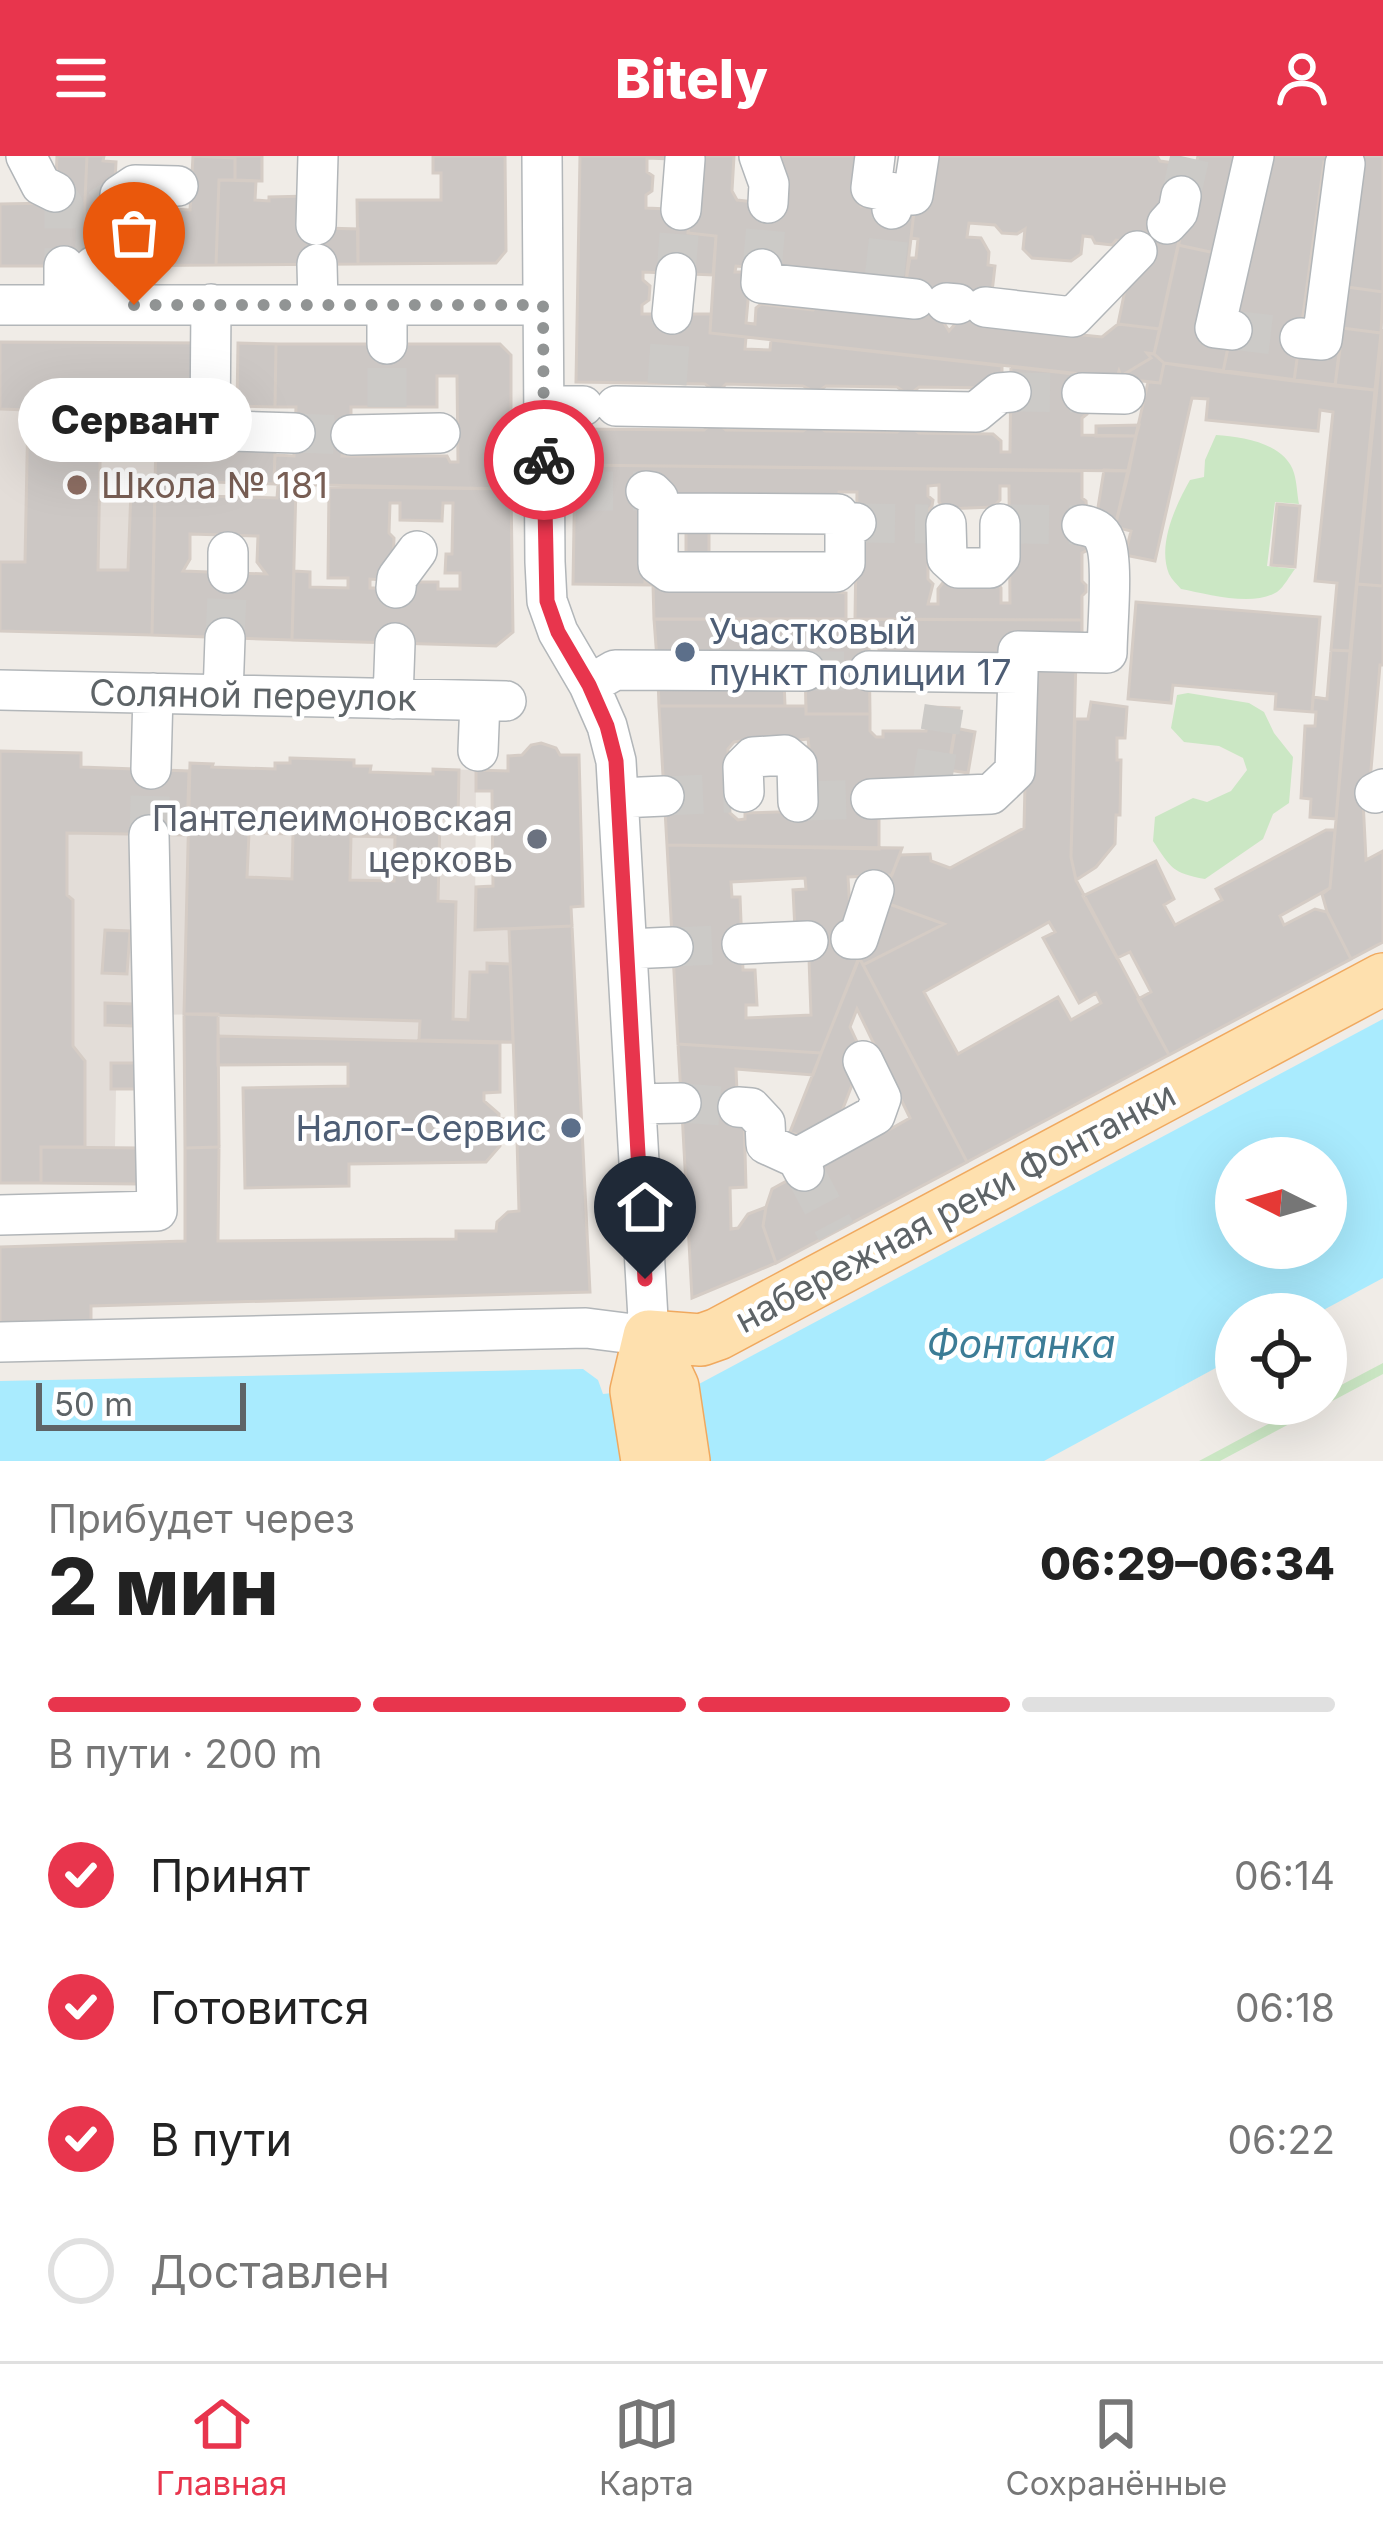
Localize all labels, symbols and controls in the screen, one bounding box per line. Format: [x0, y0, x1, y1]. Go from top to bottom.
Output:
icon: menu [48, 45, 114, 111]
icon: person [1269, 45, 1335, 111]
text: Bitely [615, 46, 768, 111]
pin [83, 182, 185, 305]
icon: bag [101, 200, 167, 266]
callout: Сервант [17, 377, 251, 461]
text: Сервант [51, 396, 219, 443]
courier [484, 400, 604, 520]
icon: bike [511, 427, 577, 493]
place label: Школа № 181 [101, 463, 328, 507]
marker: Школа № 181 [64, 472, 90, 498]
place label: Участковый пункт полиции 17 [709, 609, 1012, 694]
marker: Участковый пункт полиции 17 [672, 639, 698, 665]
street label: Соляной переулок [89, 670, 418, 720]
place label: Пантелеимоновская церковь [152, 796, 513, 881]
marker: Пантелеимоновская церковь [524, 826, 550, 852]
street label: набережная реки Фонтанки [727, 1072, 1183, 1342]
place label: Налог-Сервис [295, 1106, 547, 1150]
marker: Налог-Сервис [558, 1115, 584, 1141]
north arrow [1215, 1137, 1347, 1269]
map controls [1215, 1137, 1347, 1425]
pin [594, 1156, 696, 1279]
icon: home [612, 1174, 678, 1240]
button: locate [1215, 1293, 1347, 1425]
water label: Фонтанка [926, 1320, 1116, 1367]
scale bar [36, 1377, 246, 1430]
text: 50 m [54, 1384, 133, 1424]
text: Прибудет через [48, 1495, 355, 1542]
text: 06:29–06:34 [1040, 1536, 1335, 1591]
text: 2 мин [48, 1539, 279, 1634]
text: В пути · 200 m [48, 1730, 322, 1777]
icon: check [48, 1842, 114, 1908]
text: Принят [150, 1848, 310, 1903]
text: 06:14 [1234, 1852, 1335, 1899]
icon: check [48, 1974, 114, 2040]
text: Готовится [150, 1980, 370, 2035]
text: 06:18 [1235, 1984, 1335, 2031]
icon: check [48, 2106, 114, 2172]
text: В пути [150, 2112, 292, 2167]
text: 06:22 [1227, 2116, 1335, 2163]
text: Доставлен [150, 2244, 390, 2299]
tab: Главная [156, 2391, 287, 2503]
tab: Карта [599, 2391, 694, 2503]
tab: Сохранённые [1006, 2391, 1227, 2503]

